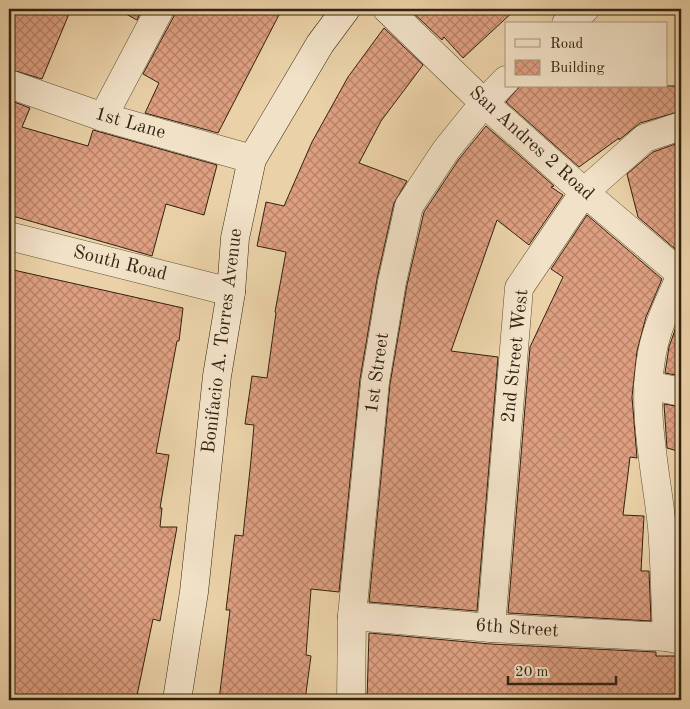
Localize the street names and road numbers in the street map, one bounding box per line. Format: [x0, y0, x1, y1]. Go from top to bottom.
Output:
street label: San Andres 2 Road [465, 83, 597, 205]
street label: 1st Lane [93, 105, 167, 143]
street label: Bonifacio A. Torres Avenue [200, 227, 246, 455]
street label: South Road [71, 243, 169, 285]
street label: 2nd Street West [500, 288, 532, 424]
street label: 1st Street [363, 331, 393, 415]
street label: 6th Street [475, 617, 559, 641]

